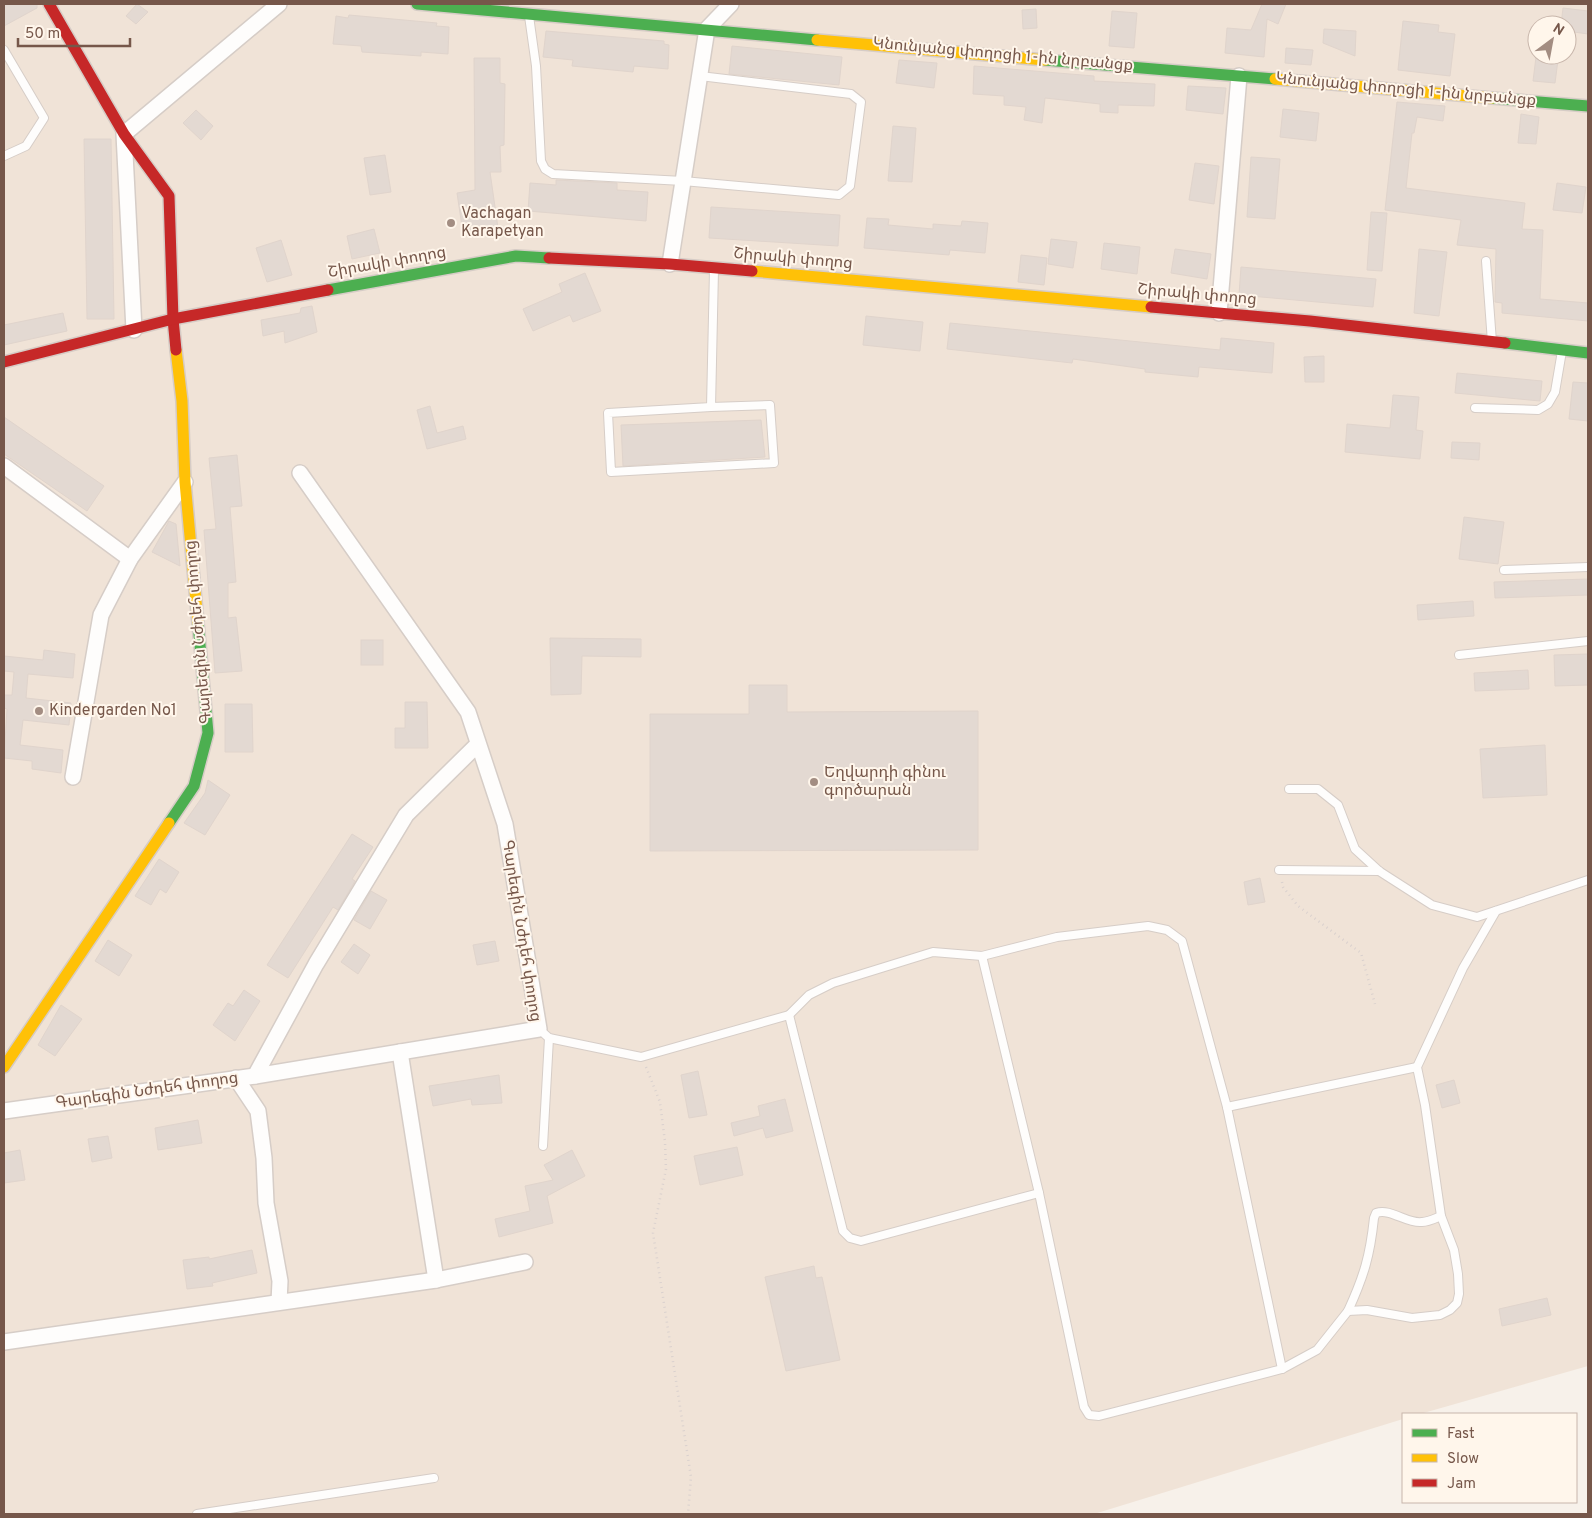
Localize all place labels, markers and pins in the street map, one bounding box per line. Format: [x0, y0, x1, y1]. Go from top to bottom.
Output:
place label: Vachagan Karapetyan [461, 204, 544, 242]
marker: Vachagan Karapetyan [445, 217, 457, 229]
place label: Kindergarden No1 [49, 701, 177, 721]
marker: Kindergarden No1 [33, 705, 45, 717]
place label: Եղվարդի գինու գործարան [824, 763, 946, 801]
marker: Եղվարդի գինու գործարան [808, 776, 820, 788]

